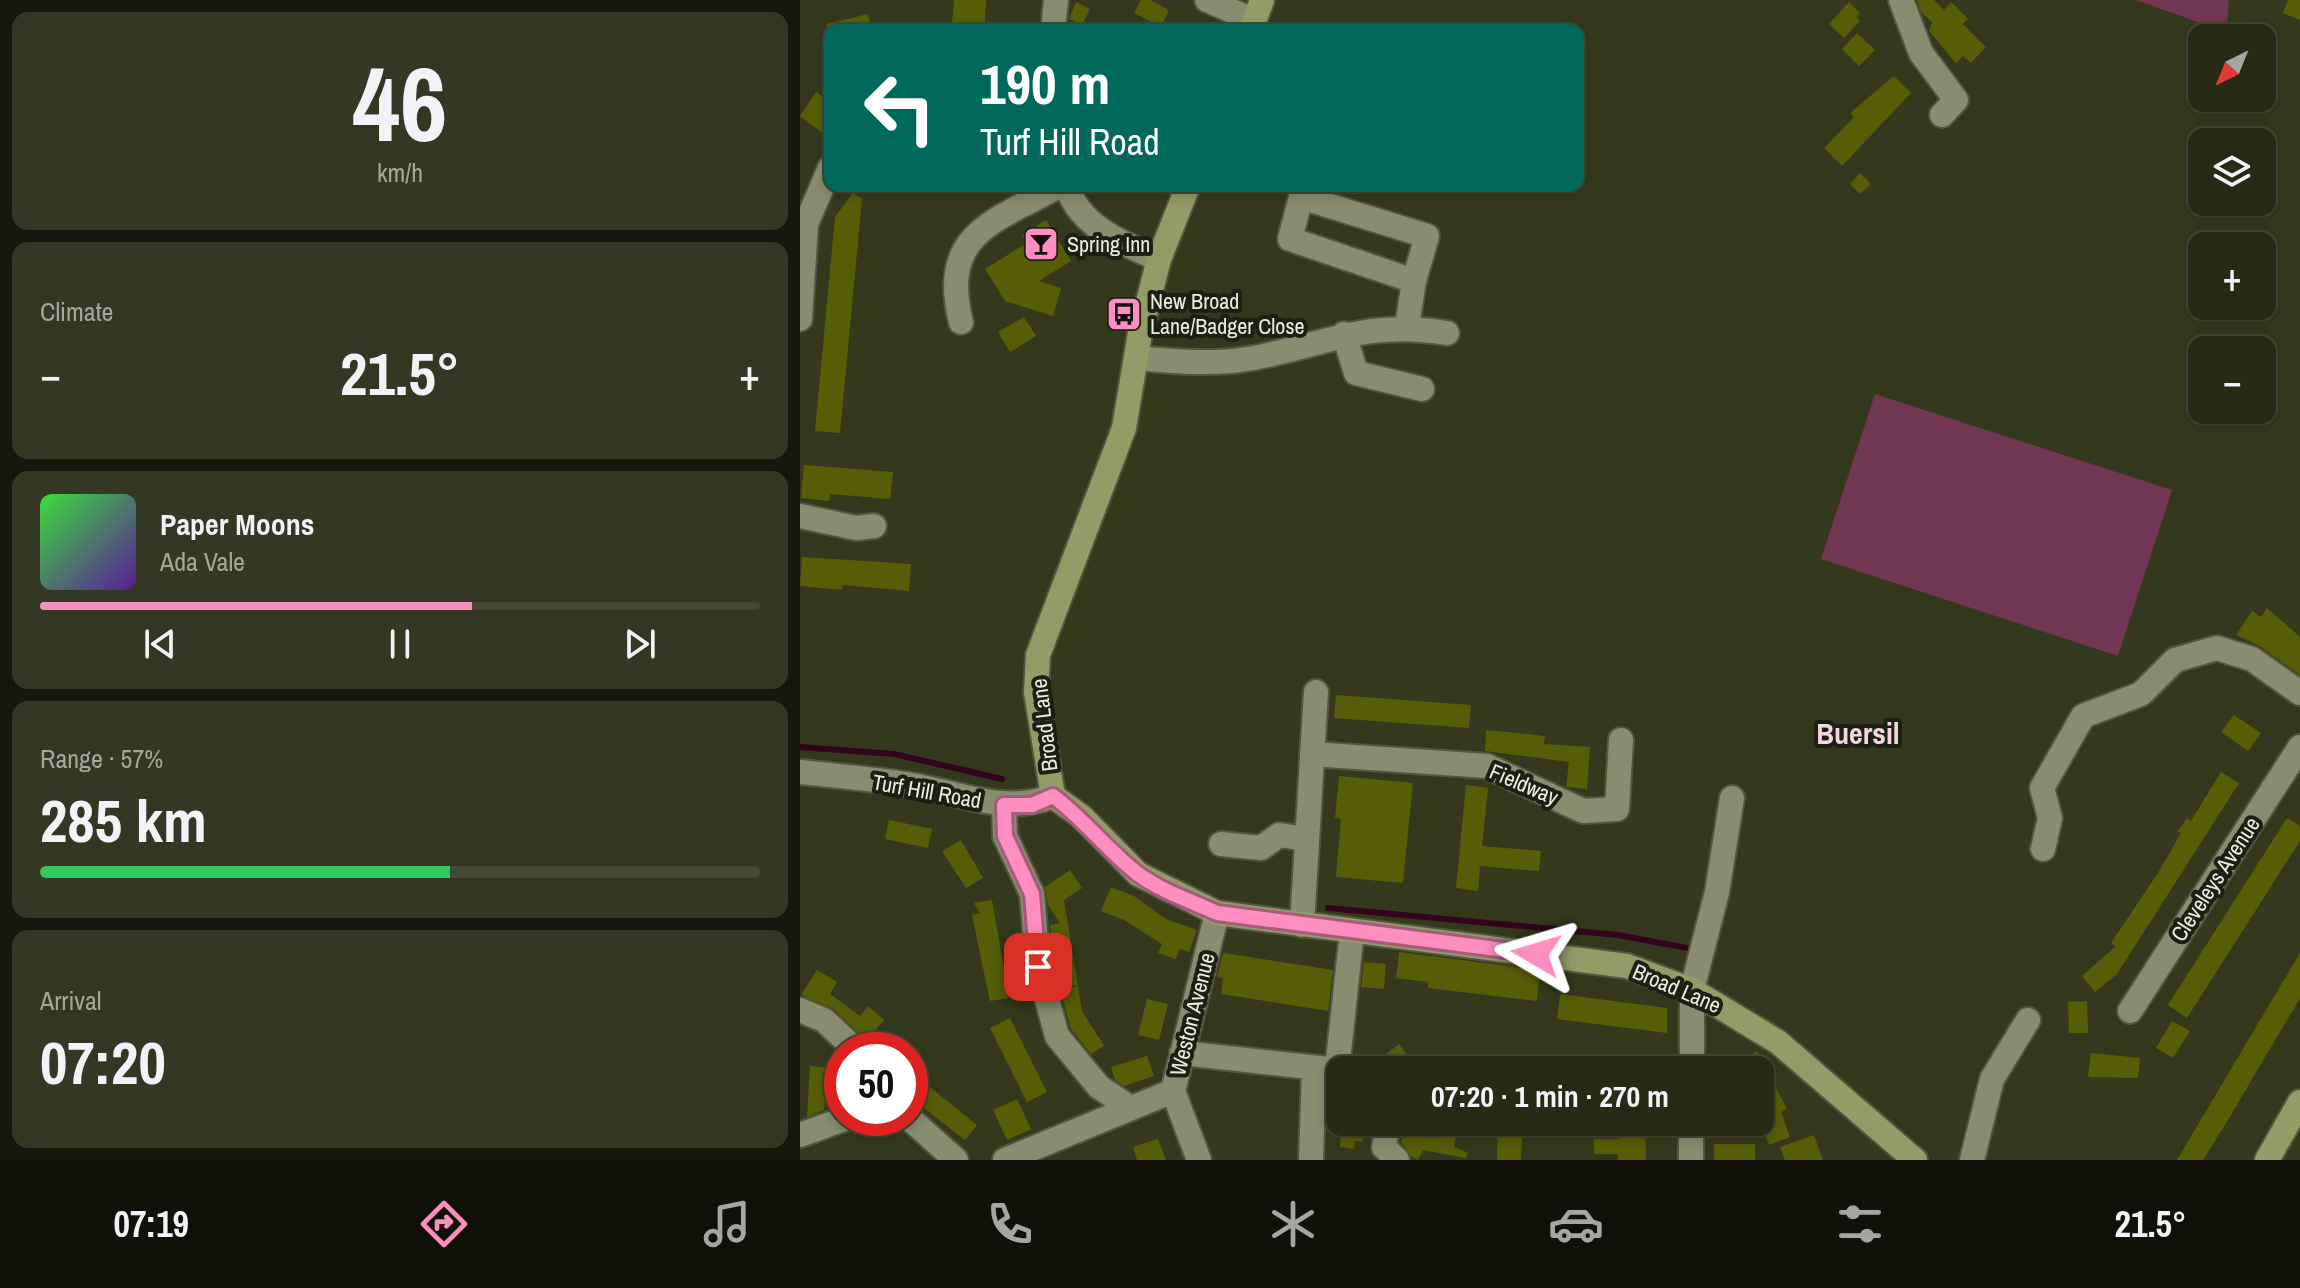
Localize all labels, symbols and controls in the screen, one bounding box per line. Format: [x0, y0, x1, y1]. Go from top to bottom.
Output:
north arrow [2188, 24, 2276, 112]
map controls [2188, 24, 2276, 424]
text: 46 [353, 33, 447, 173]
text: 190 m [980, 46, 1110, 121]
icon: left [848, 56, 952, 160]
text: Turf Hill Road [980, 118, 1160, 166]
button: layers [2188, 128, 2276, 216]
text: km/h [377, 155, 423, 190]
bar icon: Spring Inn [1022, 225, 1060, 263]
place label: Spring Inn [1067, 229, 1150, 259]
button: + [2188, 232, 2276, 320]
place label: New Broad Lane/Badger Close [1150, 286, 1304, 341]
text: Climate [40, 294, 113, 329]
bus stop icon: New Broad Lane/Badger Close [1105, 295, 1143, 333]
text: 21.5° [340, 333, 460, 414]
button: − [2188, 336, 2276, 424]
text: − [40, 344, 61, 404]
text: + [739, 344, 760, 404]
text: Paper Moons [160, 504, 314, 544]
text: Ada Vale [160, 544, 245, 579]
icon: previous [138, 622, 182, 666]
icon: pause [378, 622, 422, 666]
icon: next [618, 622, 662, 666]
street label: Broad Lane [1023, 677, 1065, 773]
district label: Buersil [1816, 713, 1900, 753]
text: Range · 57% [40, 741, 163, 776]
street label: Fieldway [1485, 756, 1563, 812]
street label: Turf Hill Road [870, 767, 984, 815]
text: 285 km [40, 780, 207, 861]
street label: Cleveleys Avenue [2163, 811, 2267, 947]
position arrow [1494, 912, 1578, 996]
pin [1004, 933, 1072, 1001]
icon: arrive [1016, 945, 1060, 989]
street label: Weston Avenue [1162, 949, 1222, 1079]
street label: Broad Lane [1628, 956, 1726, 1020]
text: Arrival [40, 983, 102, 1018]
text: 07:20 [40, 1022, 166, 1103]
speed limit sign: 50 [824, 1032, 928, 1136]
text: 07:20 · 1 min · 270 m [1431, 1076, 1669, 1116]
icon: directions [416, 1196, 472, 1252]
icon: music [699, 1196, 755, 1252]
icon: phone [982, 1196, 1038, 1252]
icon: climate [1265, 1196, 1321, 1252]
icon: car [1548, 1196, 1604, 1252]
icon: filters [1832, 1196, 1888, 1252]
text: 07:19 [114, 1200, 189, 1248]
text: 21.5° [2115, 1200, 2186, 1248]

